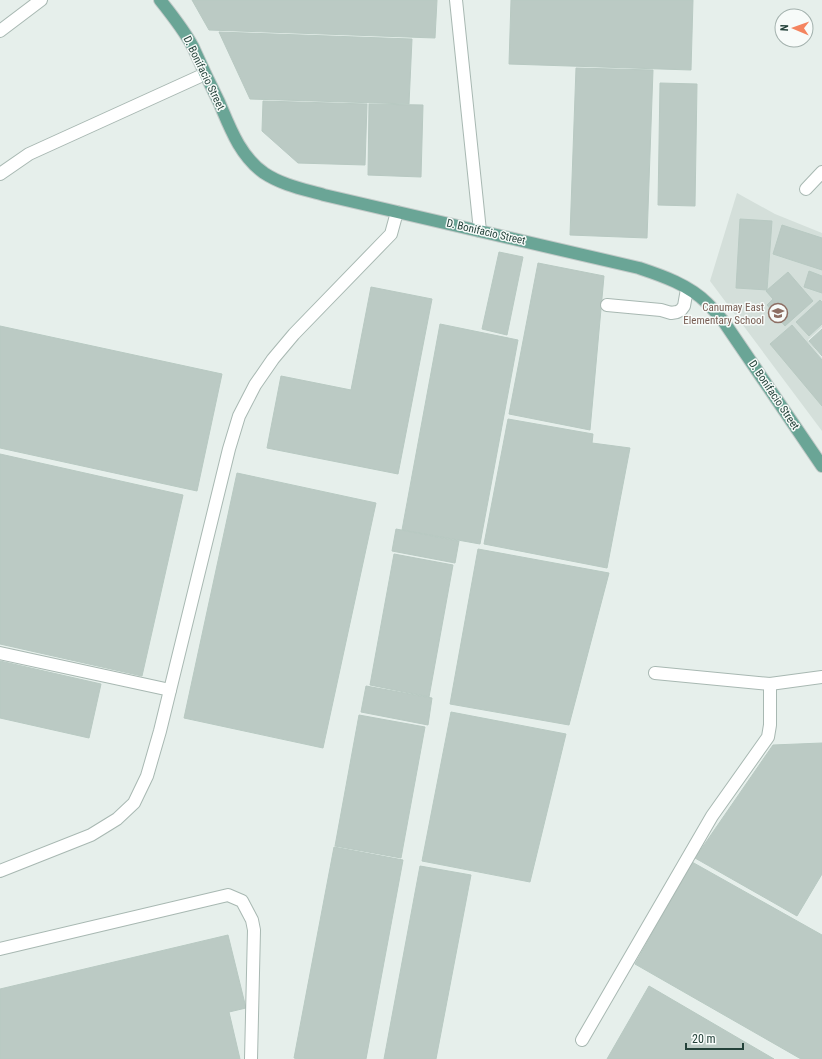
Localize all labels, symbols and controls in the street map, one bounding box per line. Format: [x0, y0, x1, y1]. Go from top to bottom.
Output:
north arrow [774, 8, 814, 48]
text: N [778, 24, 791, 31]
street label: D. Bonifacio Street [180, 34, 228, 112]
street label: D. Bonifacio Street [445, 217, 527, 247]
place label: Canumay East Elementary School [683, 301, 764, 327]
school or university icon: Canumay East Elementary School [767, 302, 789, 324]
street label: D. Bonifacio Street [746, 358, 802, 432]
scale bar [686, 1025, 743, 1051]
text: 20 m [692, 1032, 716, 1046]

